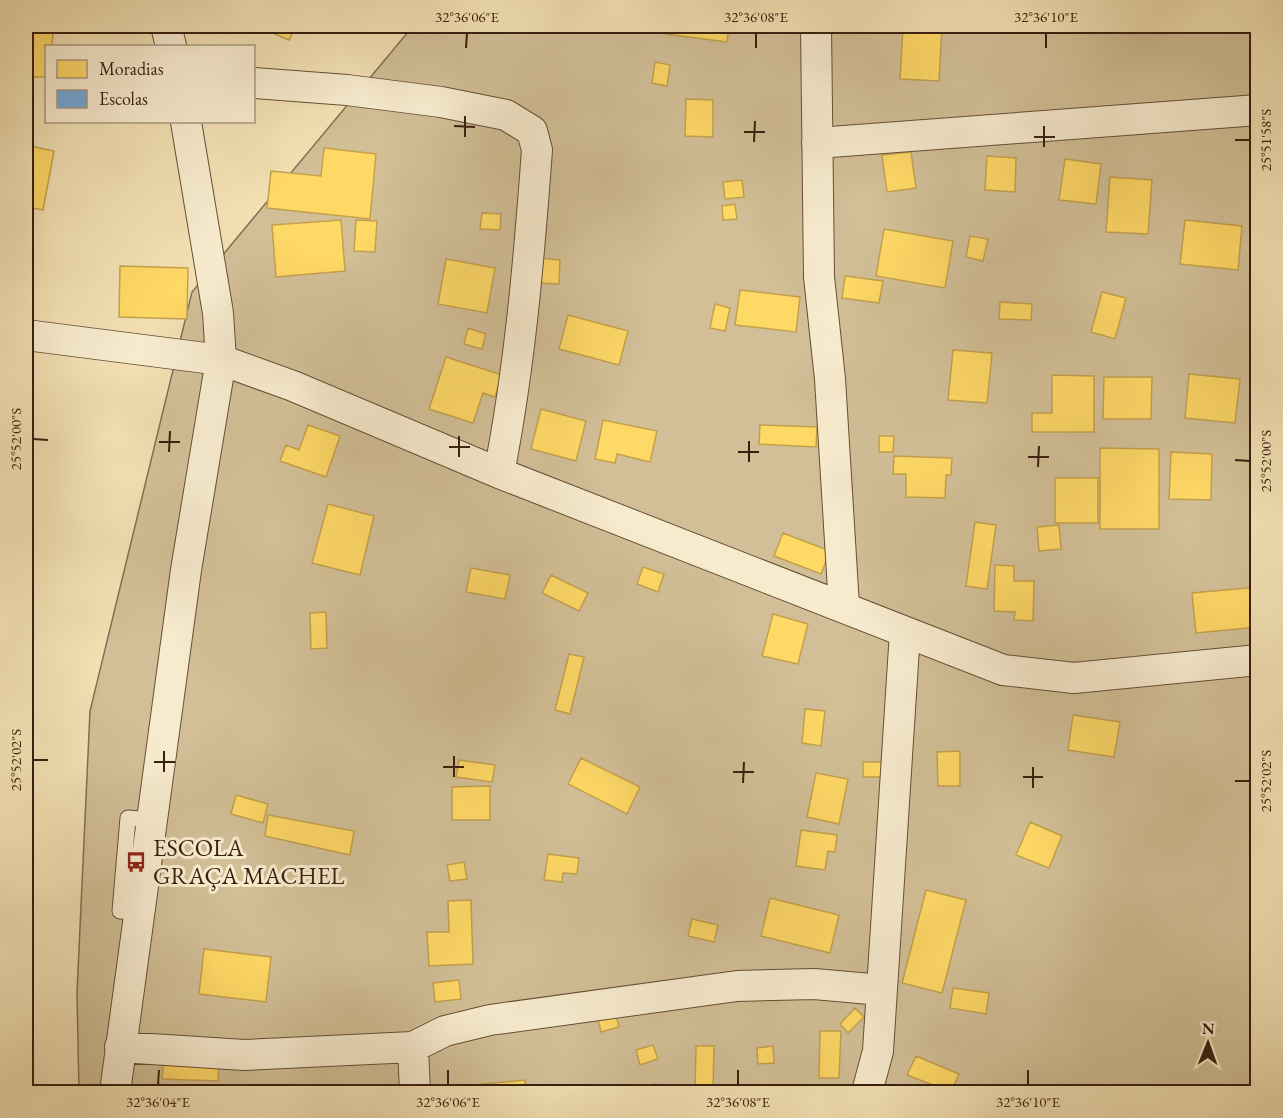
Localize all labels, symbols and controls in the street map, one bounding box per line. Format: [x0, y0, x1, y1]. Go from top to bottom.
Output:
text: 32°36'06"E [435, 7, 500, 26]
text: 32°36'08"E [724, 7, 789, 26]
text: 32°36'10"E [1014, 7, 1079, 26]
legend [45, 45, 255, 123]
text: Moradias [99, 57, 164, 80]
text: Escolas [99, 87, 148, 110]
text: 25°51'58"S [1256, 109, 1275, 171]
text: 25°52'00"S [6, 408, 25, 470]
text: 25°52'00"S [1256, 430, 1275, 492]
text: 25°52'02"S [6, 729, 25, 791]
text: 25°52'02"S [1256, 750, 1275, 812]
place label: ESCOLA GRAÇA MACHEL [153, 832, 344, 891]
bus stop icon: ESCOLA GRAÇA MACHEL [124, 850, 148, 874]
north arrow [1178, 1013, 1238, 1073]
text: N [1202, 1018, 1215, 1039]
text: 32°36'04"E [126, 1092, 191, 1111]
text: 32°36'06"E [416, 1092, 481, 1111]
text: 32°36'08"E [706, 1092, 771, 1111]
text: 32°36'10"E [996, 1092, 1061, 1111]

